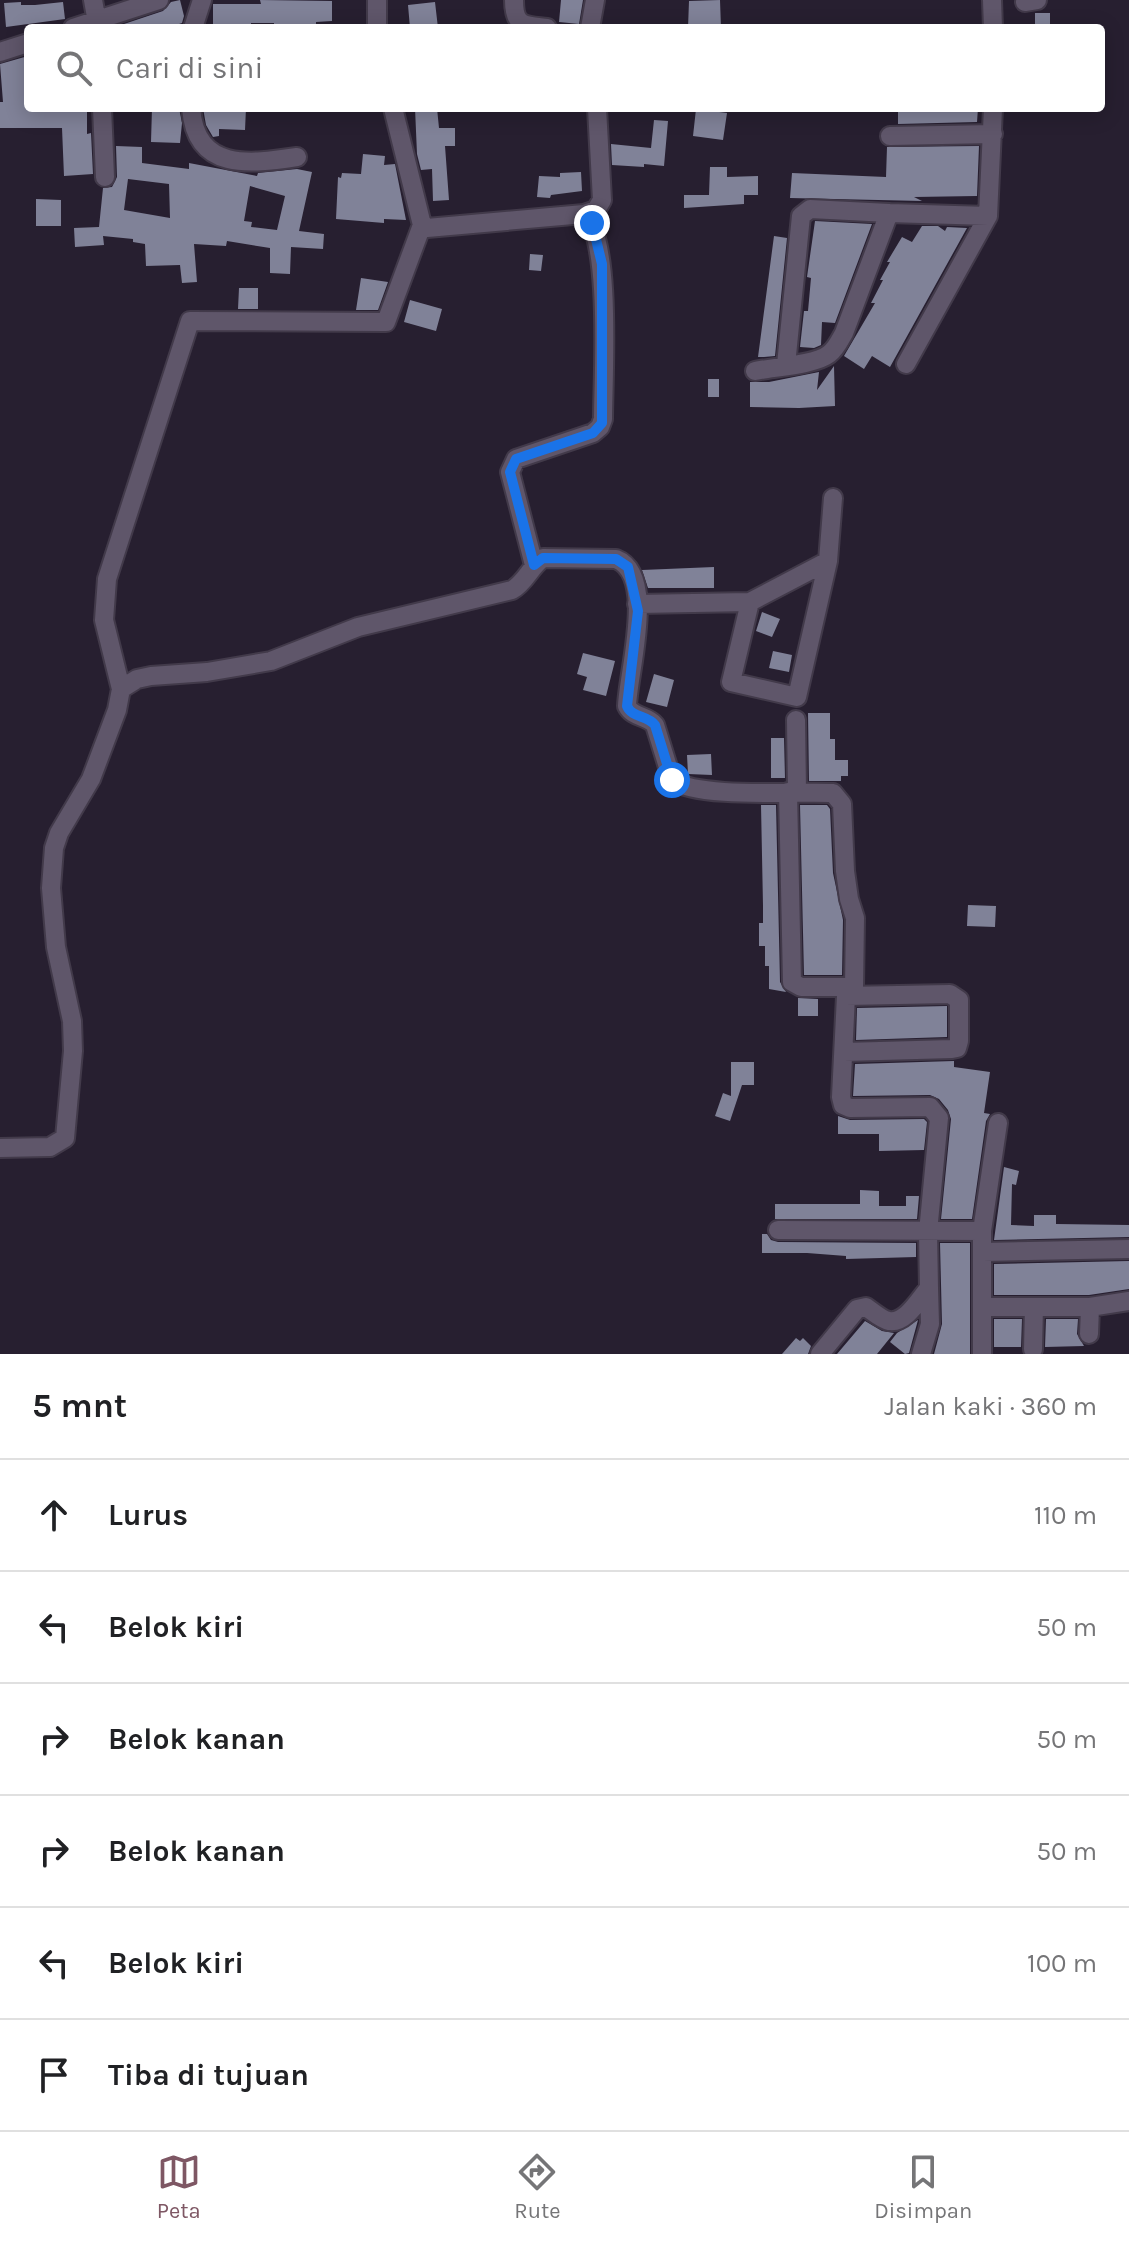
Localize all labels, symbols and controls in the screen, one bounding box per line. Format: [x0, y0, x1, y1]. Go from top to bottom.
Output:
search box [24, 24, 1105, 112]
icon: search [52, 46, 96, 90]
text: Cari di sini [116, 50, 263, 86]
route end [574, 205, 610, 241]
route start [654, 762, 690, 798]
text: 5 mnt [32, 1386, 127, 1426]
text: Jalan kaki · 360 m [884, 1391, 1097, 1422]
icon: ahead [32, 1493, 76, 1537]
text: Lurus [108, 1497, 188, 1533]
text: 110 m [1034, 1500, 1097, 1531]
icon: left [32, 1605, 76, 1649]
text: Belok kiri [108, 1609, 244, 1645]
text: 50 m [1036, 1612, 1097, 1643]
icon: right [32, 1717, 76, 1761]
text: Belok kanan [108, 1721, 285, 1757]
text: 50 m [1036, 1724, 1097, 1755]
icon: right [32, 1829, 76, 1873]
text: Belok kanan [108, 1833, 285, 1869]
text: 50 m [1036, 1836, 1097, 1867]
icon: left [32, 1941, 76, 1985]
text: Belok kiri [108, 1945, 244, 1981]
text: 100 m [1027, 1948, 1097, 1979]
icon: arrive [32, 2053, 76, 2097]
text: Tiba di tujuan [108, 2057, 309, 2093]
tab: Peta [157, 2150, 201, 2224]
tab: Rute [514, 2150, 561, 2224]
tab: Disimpan [874, 2150, 972, 2224]

